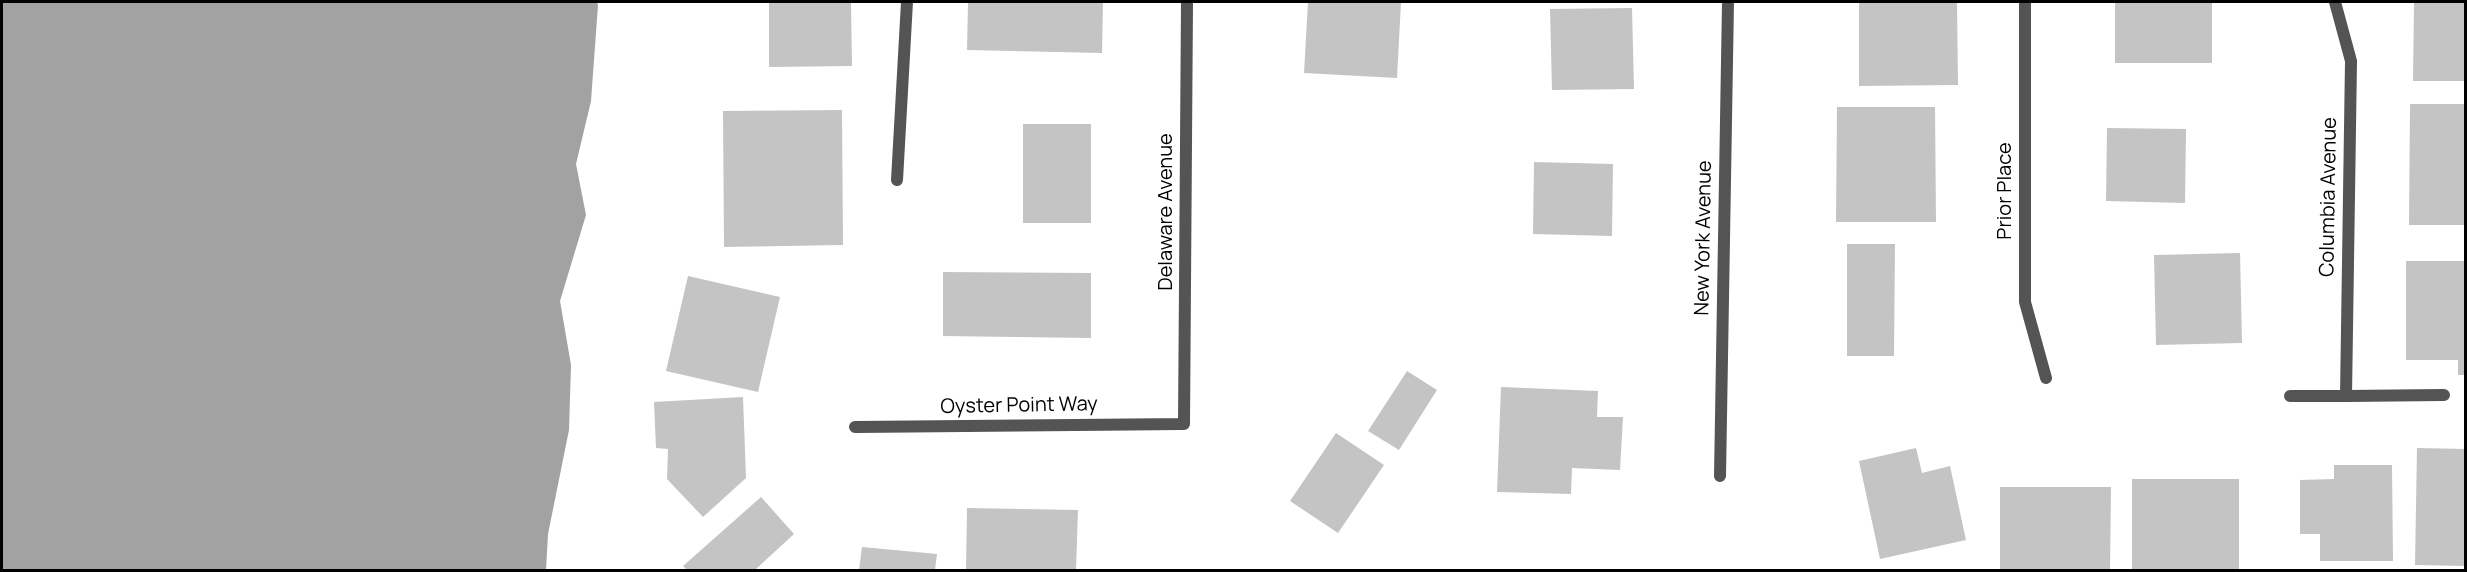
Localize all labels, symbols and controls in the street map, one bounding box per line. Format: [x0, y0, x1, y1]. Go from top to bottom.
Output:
street label: Columbia Avenue [2316, 117, 2342, 277]
street label: Delaware Avenue [1154, 133, 1178, 291]
street label: Prior Place [1993, 142, 2017, 240]
street label: New York Avenue [1691, 160, 1717, 316]
street label: Oyster Point Way [940, 393, 1098, 419]

